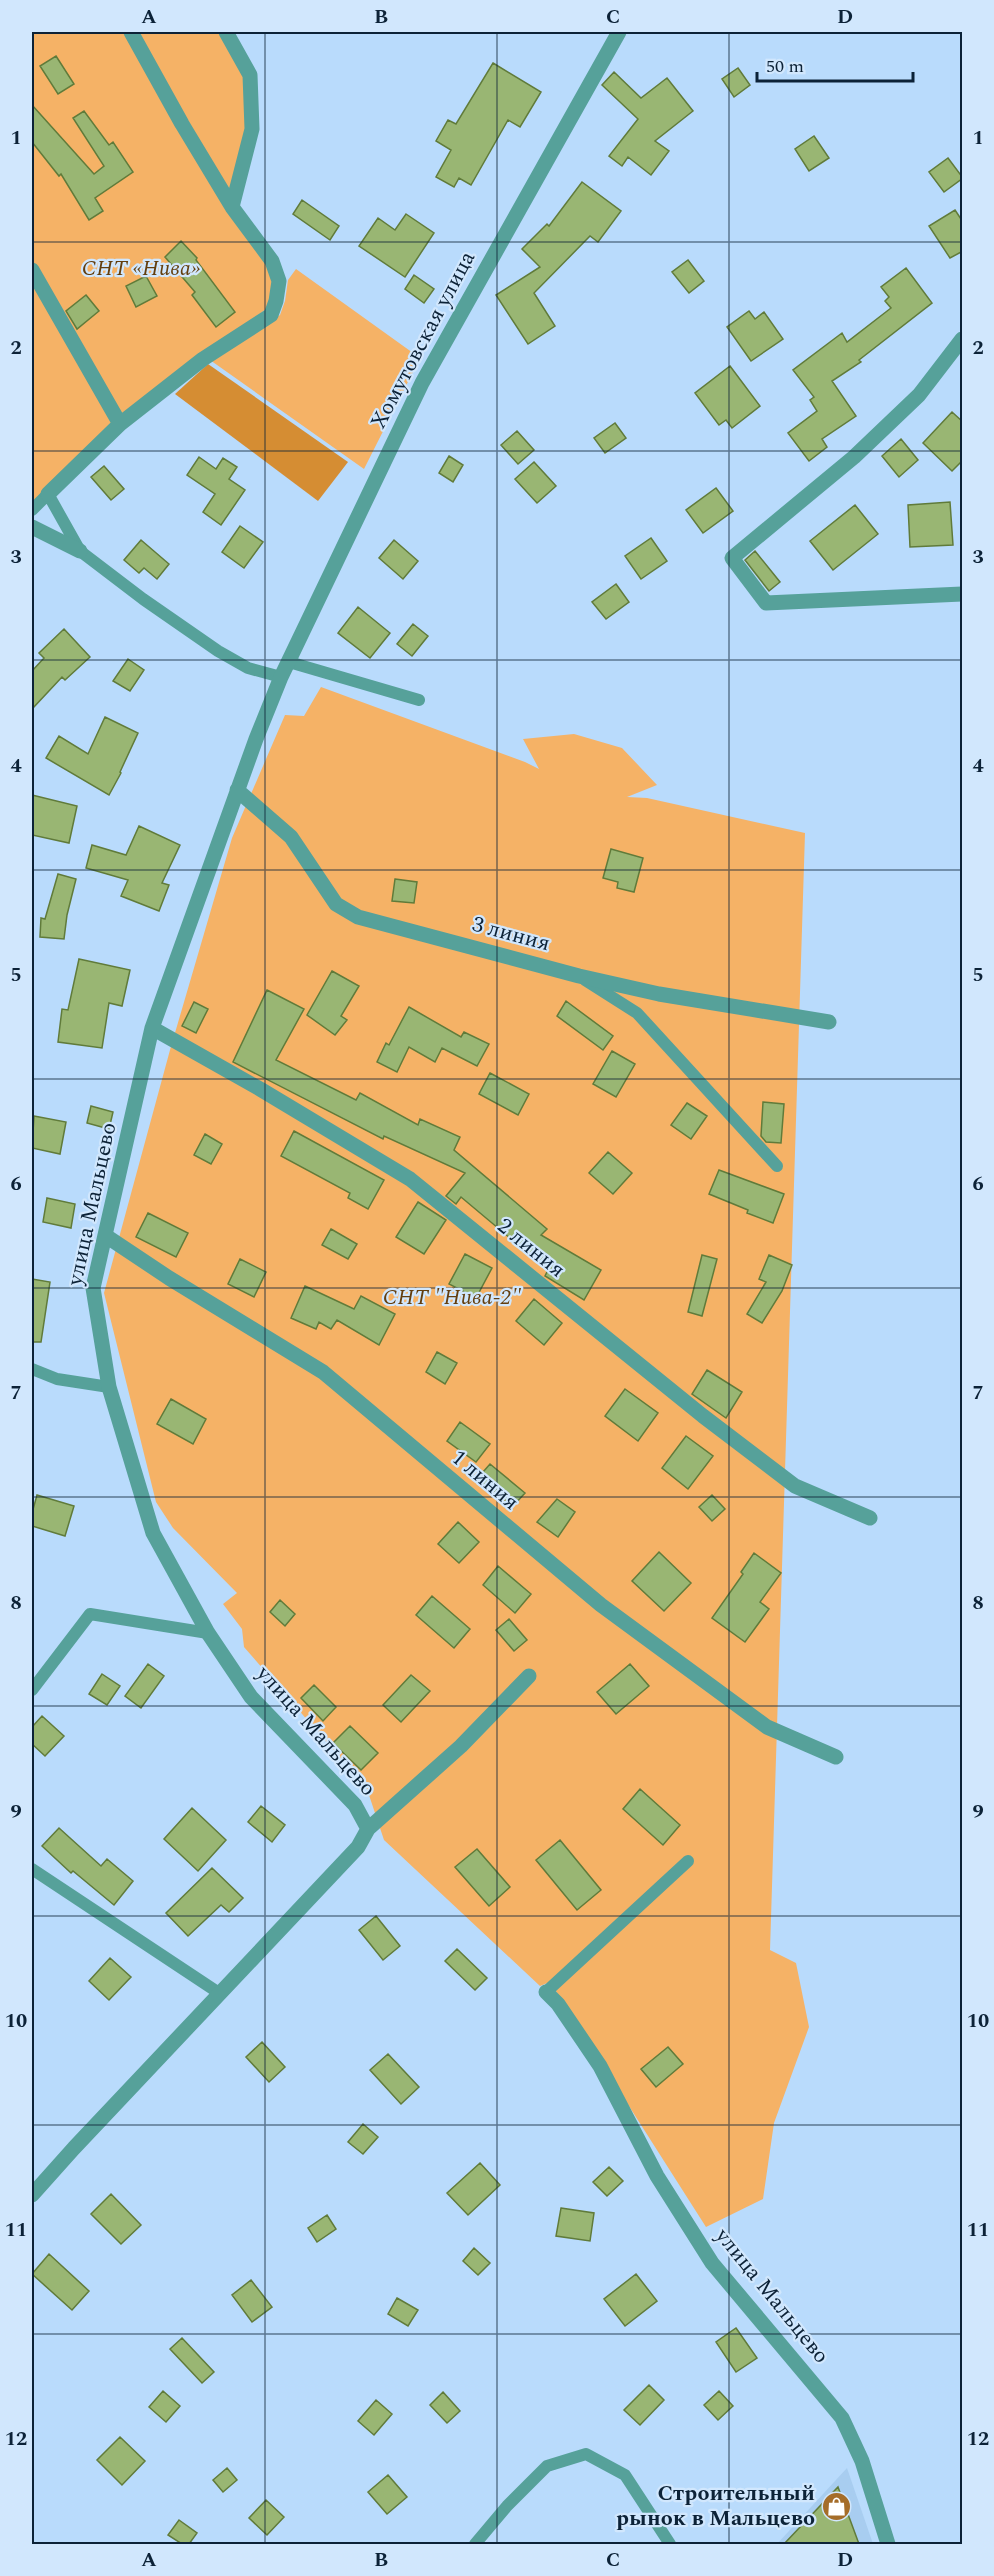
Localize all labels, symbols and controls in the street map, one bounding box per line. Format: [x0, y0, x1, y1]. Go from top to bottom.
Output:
text: A [141, 2, 157, 32]
text: B [374, 2, 388, 32]
text: C [606, 2, 620, 32]
text: D [837, 2, 853, 32]
scale bar [757, 45, 913, 83]
text: 50 m [766, 53, 804, 80]
text: 1 [10, 123, 22, 153]
text: 1 [972, 123, 984, 153]
street label: Хомутовская улица [362, 245, 484, 435]
park label: СНТ «Нива» [82, 252, 200, 285]
text: 2 [10, 333, 22, 363]
text: 2 [972, 333, 984, 363]
text: 3 [10, 542, 22, 572]
text: 3 [972, 542, 984, 572]
text: 4 [10, 751, 22, 781]
text: 4 [972, 751, 984, 781]
street label: 3 линия [468, 908, 554, 960]
text: 5 [10, 960, 22, 990]
text: 5 [972, 960, 984, 990]
street label: улица Мальцево [58, 1119, 125, 1290]
text: 6 [10, 1169, 22, 1199]
text: 6 [972, 1169, 984, 1199]
street label: 2 линия [490, 1210, 572, 1286]
park label: СНТ "Нива-2" [383, 1281, 521, 1314]
text: 7 [10, 1378, 22, 1408]
text: 7 [972, 1378, 984, 1408]
street label: 1 линия [444, 1442, 526, 1518]
text: 8 [10, 1588, 22, 1618]
text: 8 [972, 1588, 984, 1618]
street label: улица Мальцево [248, 1658, 384, 1804]
text: 9 [10, 1797, 22, 1827]
text: 9 [972, 1797, 984, 1827]
text: 10 [5, 2006, 27, 2036]
text: 10 [967, 2006, 989, 2036]
text: 11 [5, 2215, 27, 2245]
text: 11 [967, 2215, 989, 2245]
street label: улица Мальцево [706, 2220, 837, 2371]
text: 12 [5, 2424, 27, 2454]
text: 12 [967, 2424, 989, 2454]
place label: Строительный рынок в Мальцево [616, 2477, 815, 2535]
shop icon: Строительный рынок в Мальцево [820, 2490, 852, 2522]
text: A [141, 2545, 157, 2575]
text: B [374, 2545, 388, 2575]
text: C [606, 2545, 620, 2575]
text: D [837, 2545, 853, 2575]

